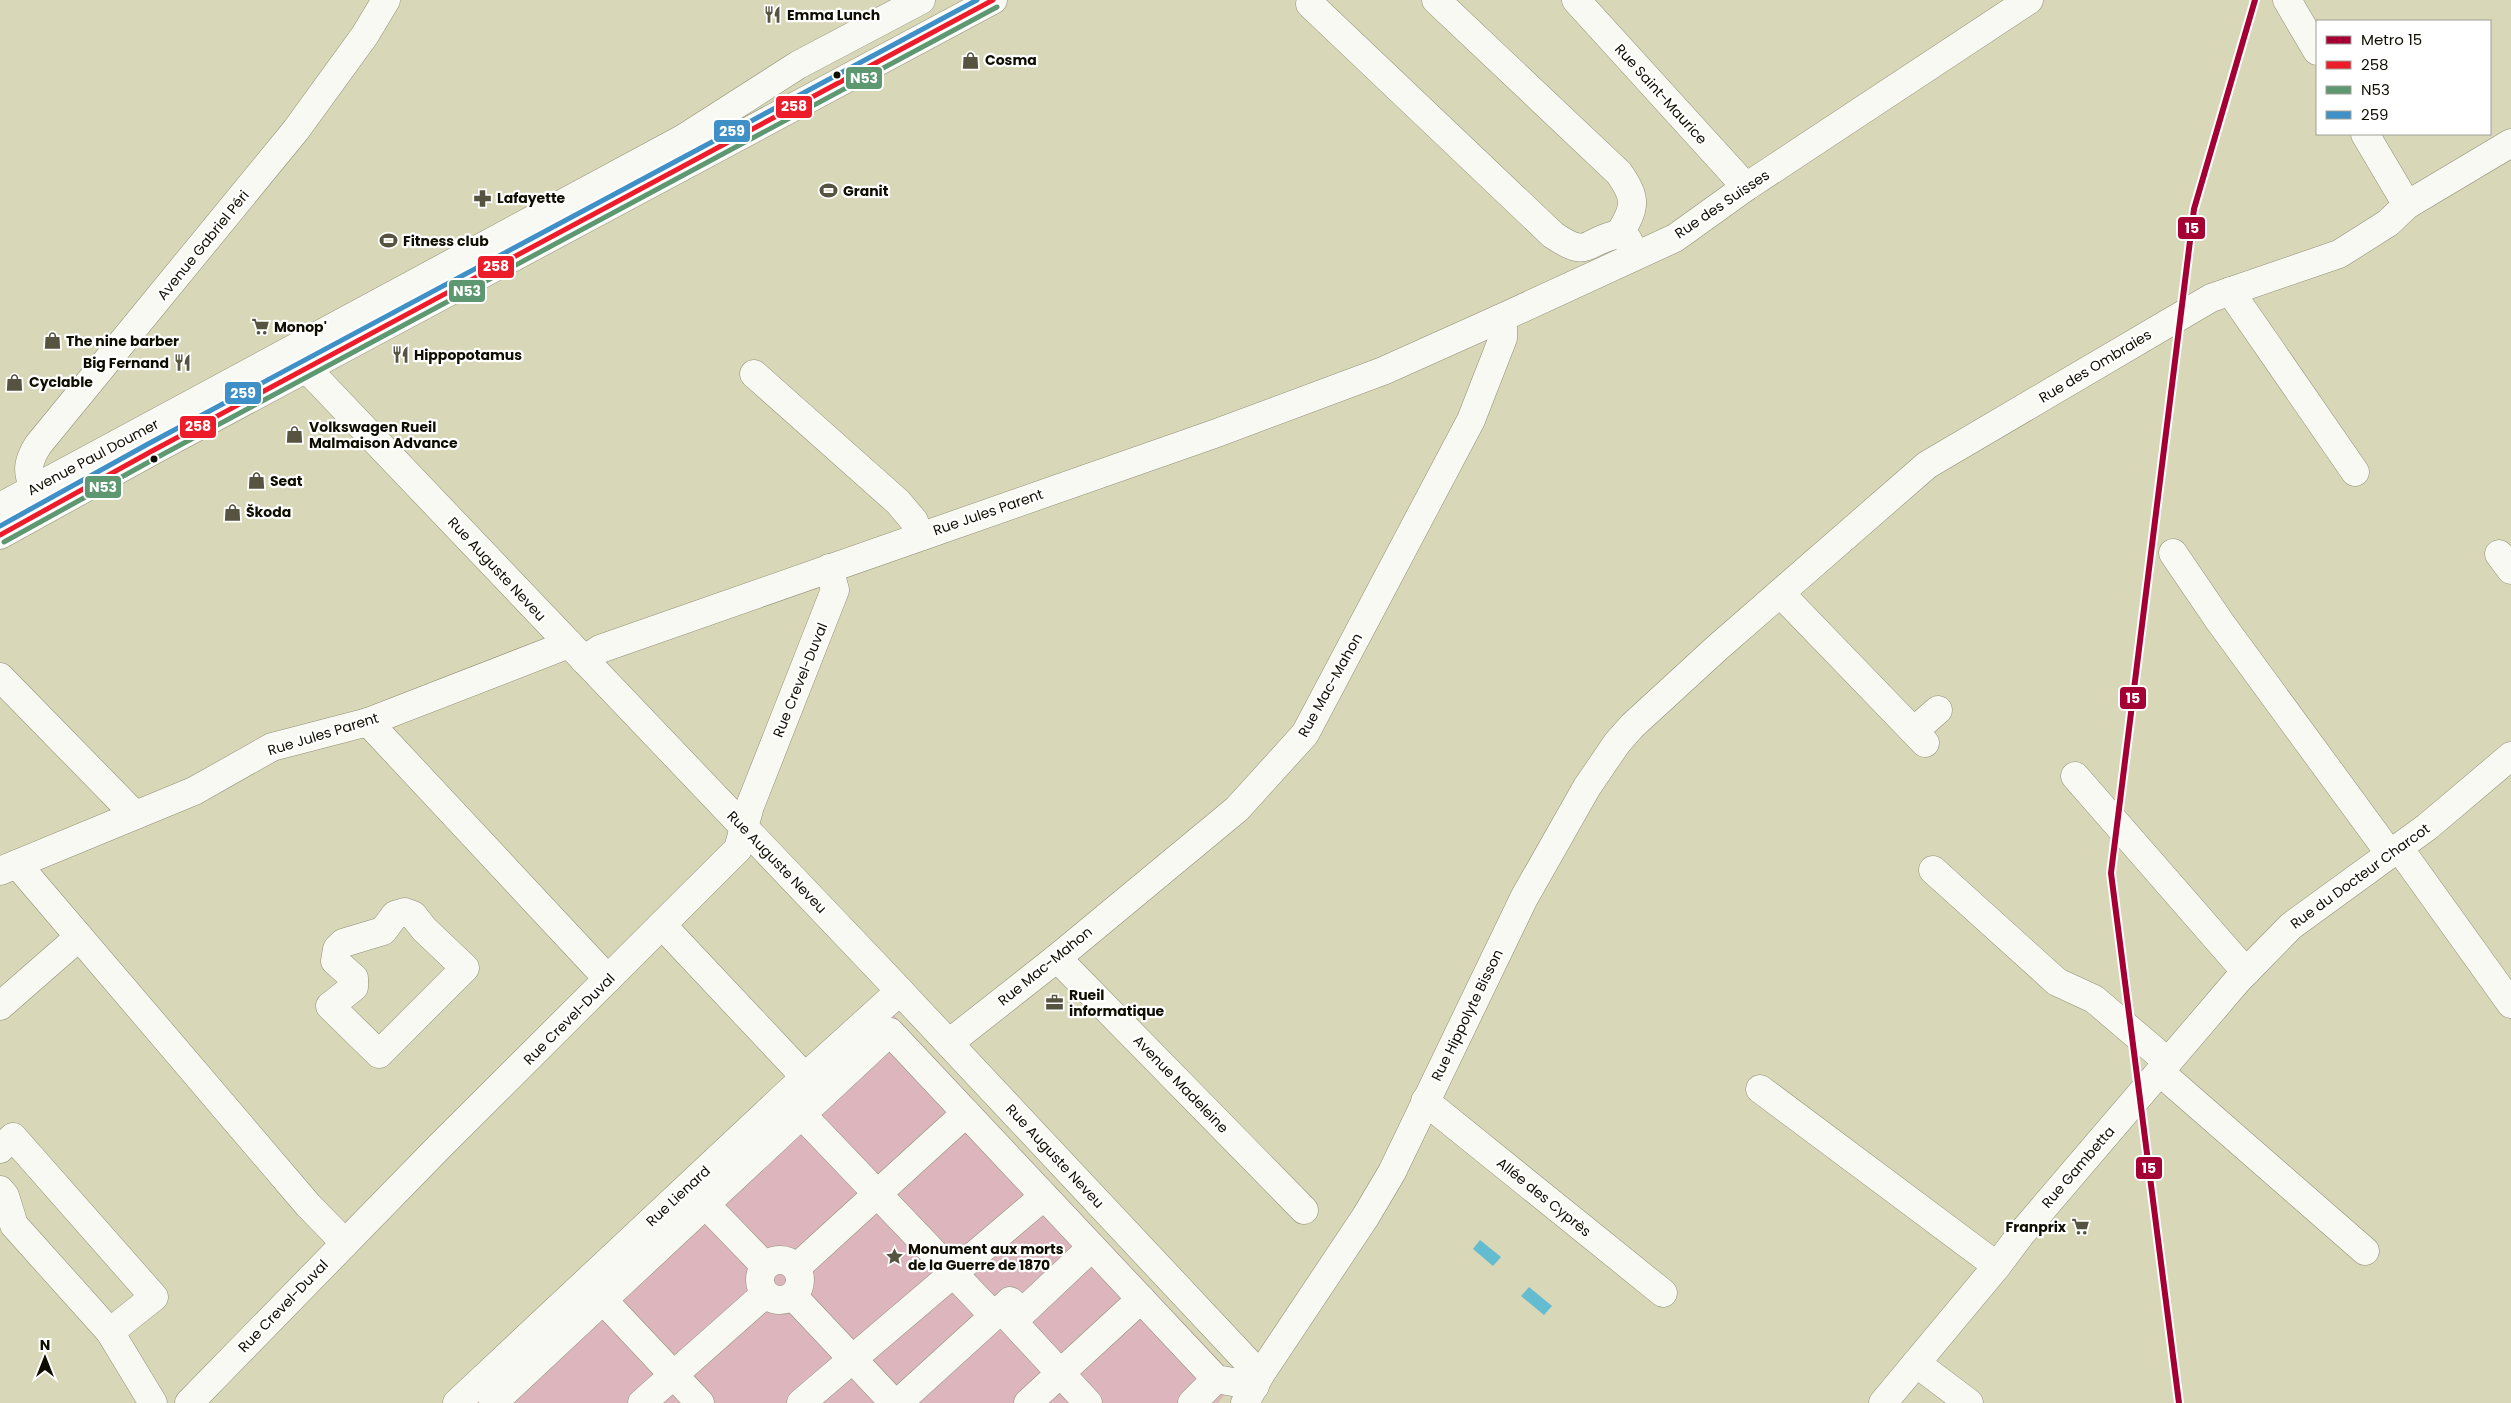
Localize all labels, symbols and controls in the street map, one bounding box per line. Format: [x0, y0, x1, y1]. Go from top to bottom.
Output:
restaurant icon: Emma Lunch [763, 5, 783, 25]
place label: Emma Lunch [787, 5, 880, 25]
legend [2316, 20, 2491, 135]
text: Metro 15 [2361, 29, 2422, 50]
street label: Rue Saint-Maurice [1610, 39, 1712, 149]
shop icon: Cosma [961, 50, 981, 70]
place label: Cosma [985, 50, 1037, 70]
text: 258 [2361, 54, 2389, 75]
line badge: N53 [845, 66, 883, 90]
text: N53 [850, 68, 878, 88]
unlabelled marker [832, 70, 842, 80]
text: N53 [2361, 79, 2390, 100]
line badge: 258 [775, 95, 813, 119]
text: 258 [781, 96, 807, 116]
text: 259 [2361, 104, 2389, 125]
line badge: 259 [713, 119, 751, 143]
text: 259 [719, 121, 745, 141]
street label: Rue des Suisses [1671, 165, 1773, 243]
sports icon: Granit [819, 181, 839, 201]
place label: Granit [843, 181, 889, 201]
street label: Avenue Gabriel Péri [152, 186, 254, 304]
pharmacy icon: Lafayette [473, 188, 493, 208]
place label: Lafayette [497, 188, 566, 208]
line badge: 15 [2177, 216, 2206, 240]
text: 15 [2185, 218, 2199, 238]
sports icon: Fitness club [379, 231, 399, 251]
place label: Fitness club [403, 231, 489, 251]
line badge: 258 [477, 255, 515, 279]
text: 258 [483, 256, 509, 276]
line badge: N53 [448, 279, 486, 303]
text: N53 [453, 281, 481, 301]
supermarket icon: Monop' [250, 317, 270, 337]
place label: Monop' [274, 317, 327, 337]
street label: Rue des Ombraies [2035, 324, 2155, 408]
shop icon: The nine barber [42, 331, 62, 351]
place label: The nine barber [66, 331, 179, 351]
restaurant icon: Hippopotamus [390, 345, 410, 365]
place label: Hippopotamus [414, 345, 522, 365]
place label: Big Fernand [83, 353, 169, 373]
restaurant icon: Big Fernand [173, 353, 193, 373]
shop icon: Cyclable [5, 372, 25, 392]
place label: Cyclable [29, 372, 93, 392]
line badge: 259 [224, 381, 262, 405]
text: 259 [230, 383, 256, 403]
street label: Avenue Paul Doumer [24, 414, 162, 500]
line badge: 258 [179, 415, 217, 439]
text: 258 [185, 416, 211, 436]
place label: Volkswagen Rueil Malmaison Advance [309, 417, 458, 453]
shop icon: Volkswagen Rueil Malmaison Advance [285, 425, 305, 445]
unlabelled marker [149, 454, 159, 464]
shop icon: Seat [246, 471, 266, 491]
place label: Seat [270, 471, 303, 491]
line badge: N53 [84, 475, 122, 499]
text: N53 [89, 477, 117, 497]
street label: Rue Jules Parent [930, 484, 1046, 540]
shop icon: Škoda [222, 502, 242, 522]
place label: Škoda [246, 502, 291, 522]
street label: Rue Auguste Neveu [443, 513, 551, 625]
street label: Rue Crevel-Duval [768, 620, 832, 740]
street label: Rue Mac-Mahon [1293, 629, 1367, 741]
line badge: 15 [2119, 686, 2147, 710]
text: 15 [2126, 688, 2140, 708]
street label: Rue Jules Parent [265, 708, 381, 760]
street label: Rue Auguste Neveu [723, 806, 831, 918]
street label: Rue du Docteur Charcot [2286, 818, 2434, 934]
street label: Rue Mac-Mahon [994, 922, 1096, 1010]
street label: Rue Hippolyte Bisson [1426, 946, 1508, 1084]
street label: Rue Crevel-Duval [519, 969, 619, 1069]
place label: Rueil informatique [1069, 985, 1165, 1021]
office icon: Rueil informatique [1045, 993, 1065, 1013]
street label: Avenue Madeleine [1129, 1031, 1233, 1138]
street label: Rue Auguste Neveu [1001, 1100, 1109, 1212]
street label: Rue Gambetta [2037, 1122, 2119, 1212]
street label: Allée des Cyprès [1493, 1153, 1595, 1241]
line badge: 15 [2135, 1156, 2163, 1180]
text: 15 [2142, 1158, 2156, 1178]
street label: Rue Lienard [641, 1161, 715, 1231]
place label: Franprix [2006, 1217, 2067, 1237]
supermarket icon: Franprix [2070, 1217, 2090, 1237]
place label: Monument aux morts de la Guerre de 1870 [908, 1239, 1064, 1275]
place icon: Monument aux morts de la Guerre de 1870 [884, 1247, 904, 1267]
street label: Rue Crevel-Duval [233, 1255, 333, 1357]
north arrow [20, 1333, 70, 1383]
text: N [40, 1335, 50, 1355]

